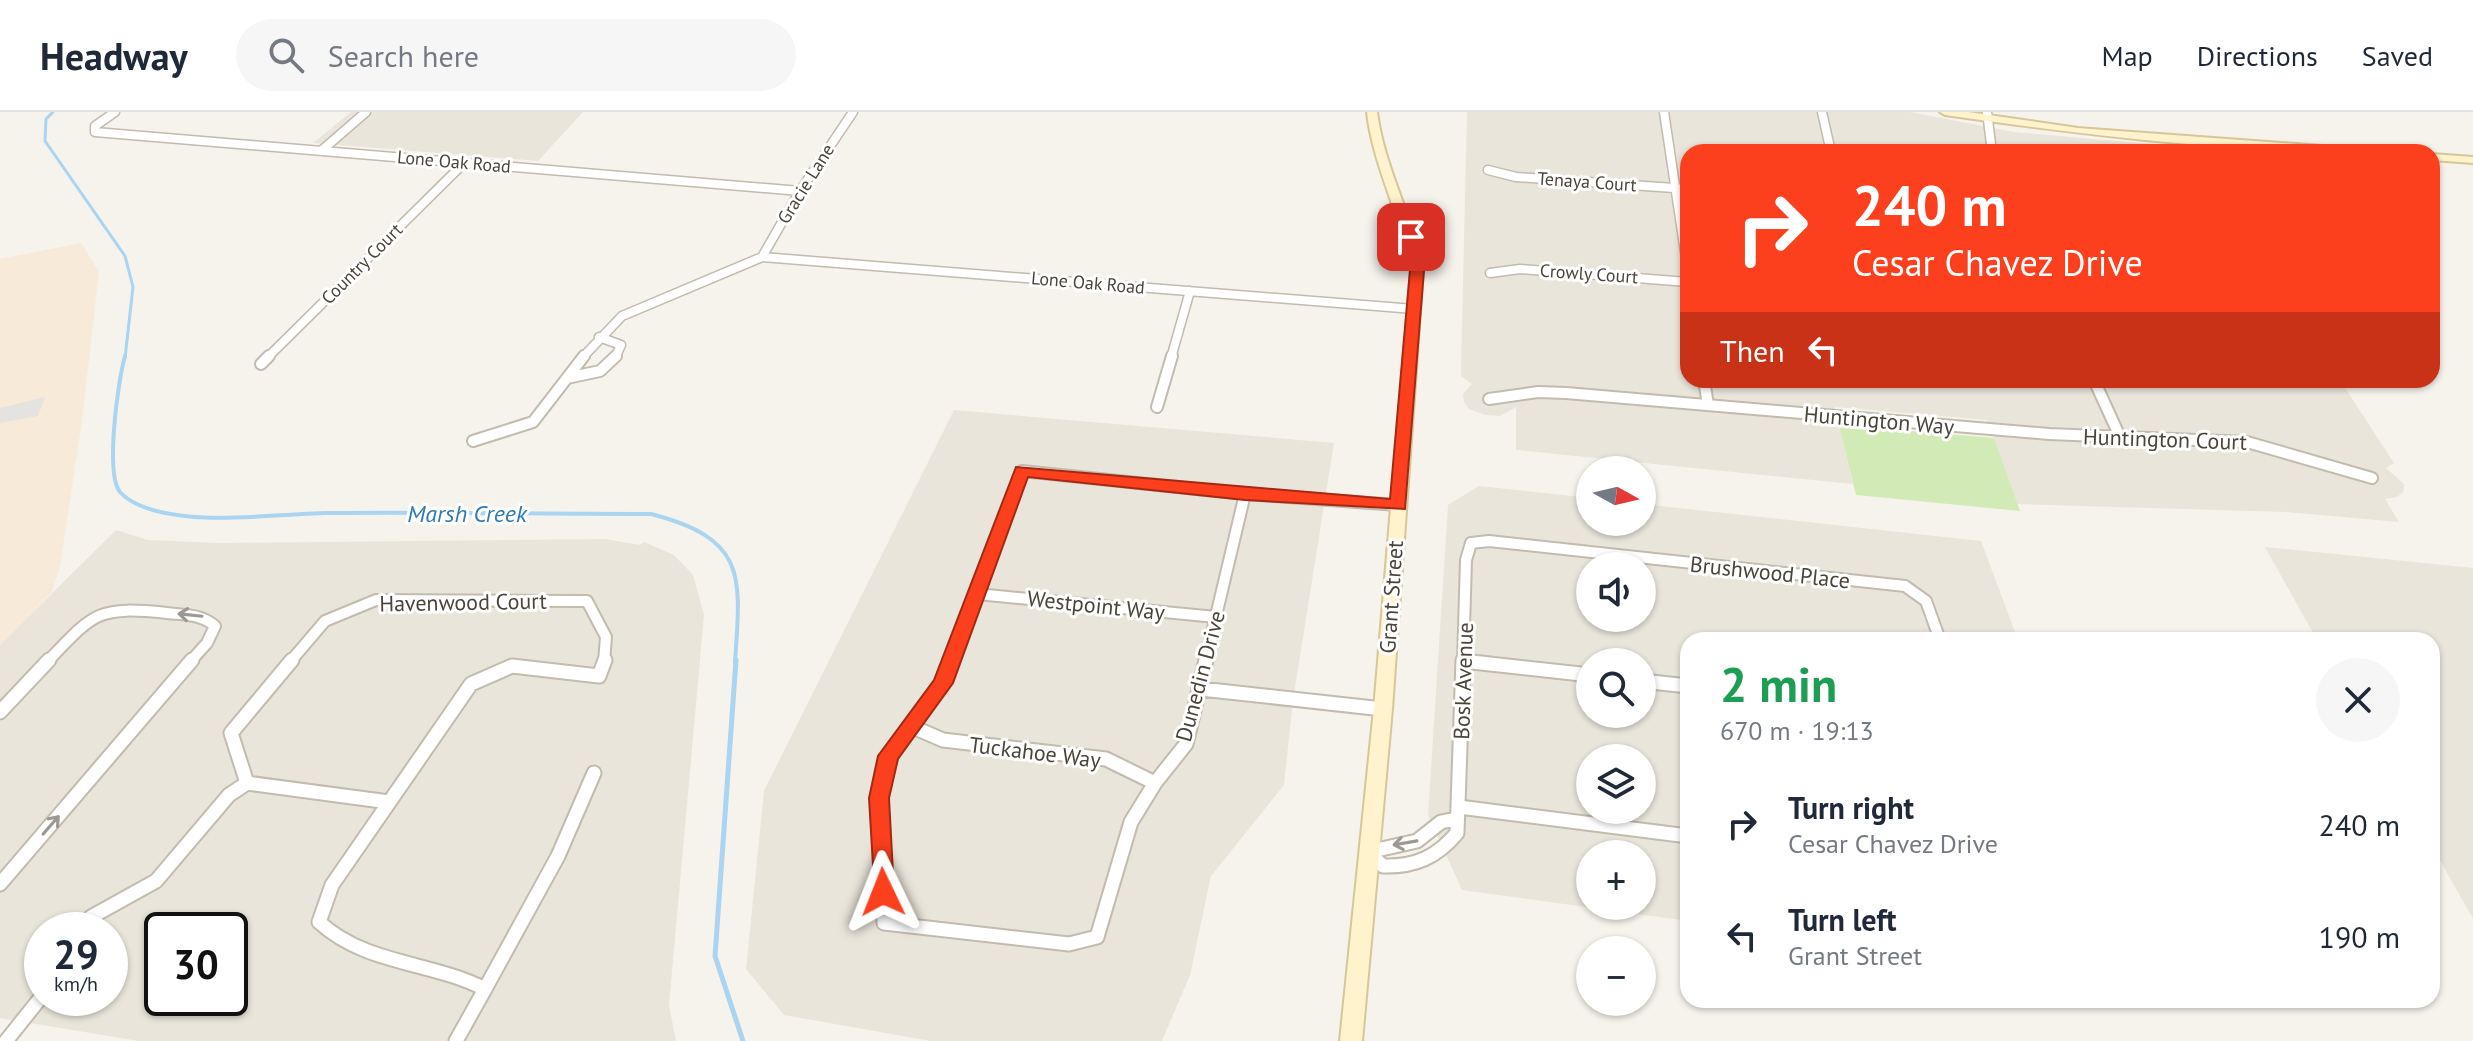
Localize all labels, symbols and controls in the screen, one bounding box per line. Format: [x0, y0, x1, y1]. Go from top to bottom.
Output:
search box [236, 19, 796, 91]
text: Headway [40, 31, 188, 80]
icon: search [264, 33, 308, 77]
text: Search here [328, 36, 479, 75]
text: Map [2102, 37, 2153, 74]
text: Directions [2197, 37, 2318, 74]
text: Saved [2362, 37, 2433, 74]
street label: Gracie Lane [772, 140, 839, 228]
street label: Lone Oak Road [396, 145, 512, 178]
street label: Tenaya Court [1537, 167, 1637, 196]
text: 240 m [1852, 169, 2007, 241]
icon: right [1720, 176, 1824, 280]
pin [1377, 203, 1445, 271]
icon: arrive [1389, 215, 1433, 259]
street label: Country Court [316, 218, 407, 309]
text: Cesar Chavez Drive [1852, 239, 2143, 286]
street label: Crowly Court [1539, 259, 1639, 288]
street label: Lone Oak Road [1030, 266, 1146, 299]
icon: left [1801, 328, 1845, 372]
text: Then [1720, 331, 1785, 370]
street label: Huntington Way [1803, 399, 1956, 441]
street label: Huntington Court [2083, 422, 2248, 456]
north arrow [1576, 456, 1656, 536]
map controls [1576, 456, 1656, 1016]
water label: Marsh Creek [407, 498, 528, 529]
street label: Grant Street [1373, 539, 1409, 655]
street label: Brushwood Place [1689, 550, 1851, 594]
button: sound [1576, 552, 1656, 632]
street label: Westpoint Way [1026, 584, 1167, 626]
street label: Havenwood Court [379, 587, 548, 617]
street label: Dunedin Drive [1169, 607, 1231, 745]
one-way arrow [177, 608, 204, 623]
street label: Bosk Avenue [1447, 622, 1479, 740]
button: search [1576, 648, 1656, 728]
text: 2 min [1720, 653, 1837, 715]
button: close [2316, 658, 2400, 742]
text: 670 m · 19:13 [1720, 714, 1874, 747]
street label: Tuckahoe Way [968, 730, 1103, 774]
button: layers [1576, 744, 1656, 824]
text: Turn right [1788, 788, 1914, 827]
icon: right [1720, 802, 1764, 846]
text: 240 m [2319, 805, 2400, 844]
one-way arrow [42, 815, 60, 836]
text: Cesar Chavez Drive [1788, 827, 1998, 860]
one-way arrow [1392, 836, 1418, 851]
button: + [1576, 840, 1656, 920]
position arrow [841, 850, 925, 934]
text: Turn left [1788, 900, 1896, 939]
speed limit sign: 30 [144, 912, 248, 1016]
icon: left [1720, 914, 1764, 958]
text: 190 m [2319, 917, 2400, 956]
text: 29 [53, 928, 99, 980]
button: − [1576, 936, 1656, 1016]
text: Grant Street [1788, 939, 1922, 972]
text: km/h [54, 971, 98, 997]

